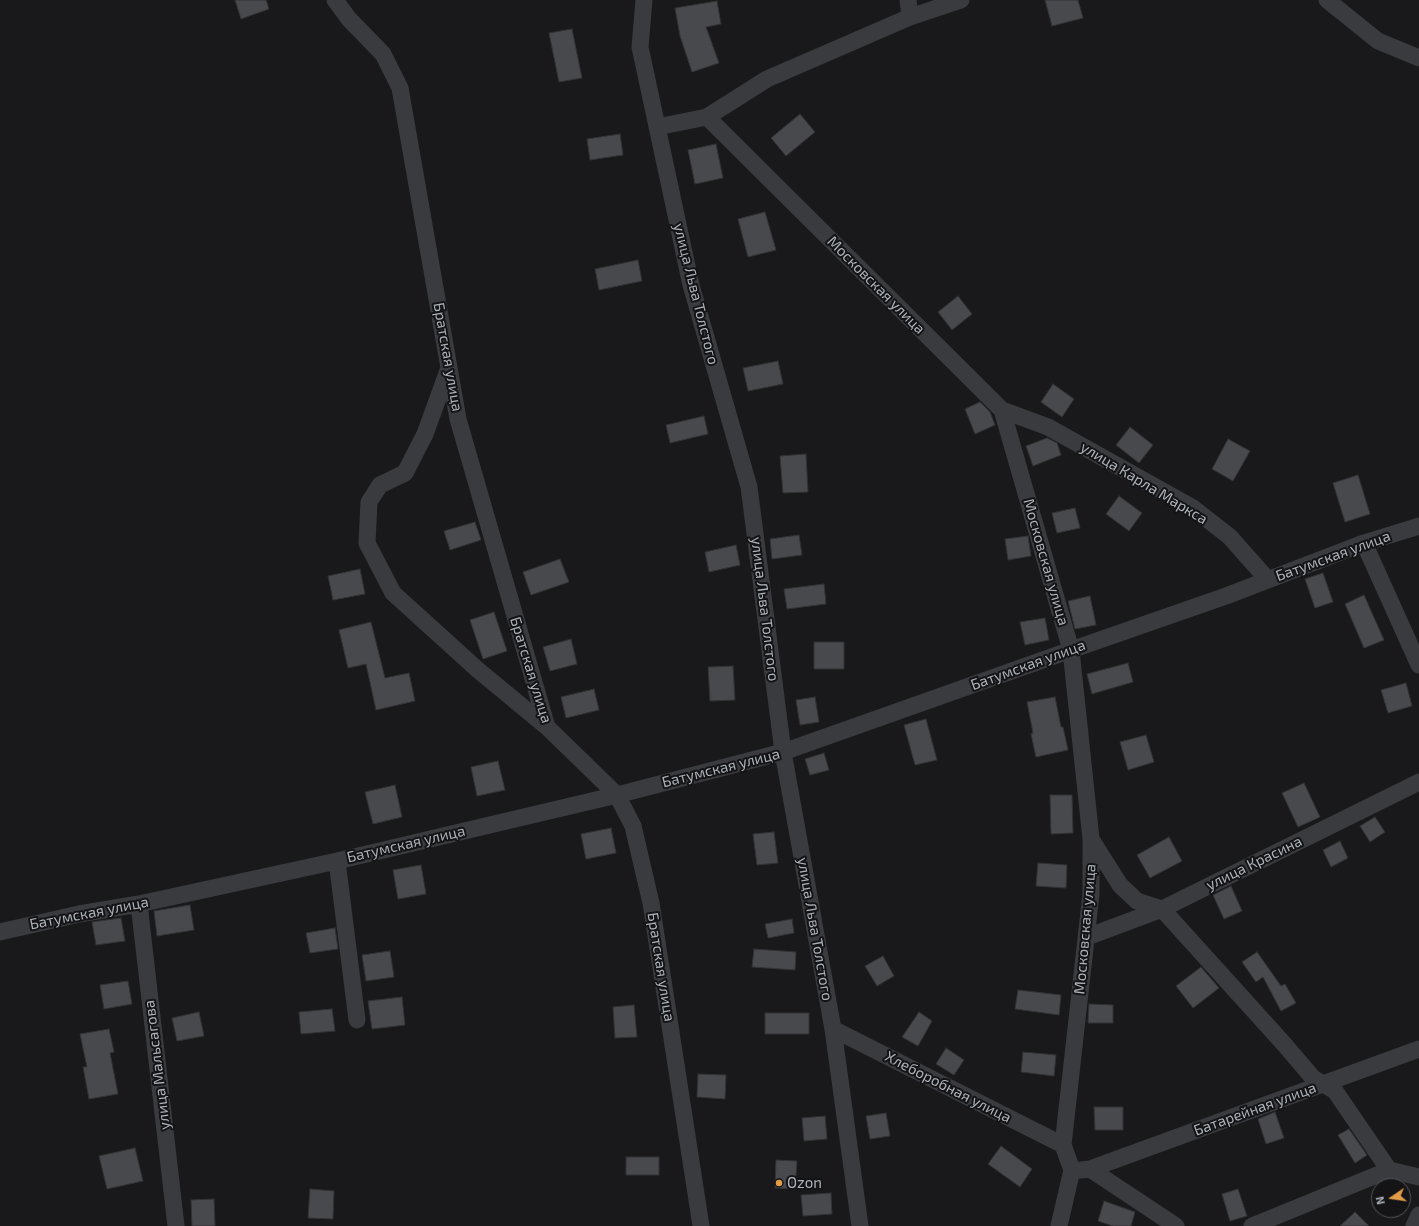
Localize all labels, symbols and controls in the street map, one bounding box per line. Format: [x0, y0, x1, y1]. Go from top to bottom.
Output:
street label: улица Льва Толстого [670, 221, 722, 367]
street label: Московская улица [823, 232, 929, 338]
street label: Братская улица [430, 301, 466, 413]
street label: улица Карла Маркса [1077, 438, 1211, 528]
street label: Московская улица [1019, 497, 1073, 627]
street label: Батумская улица [1273, 527, 1393, 585]
street label: улица Льва Толстого [747, 536, 783, 682]
street label: Братская улица [506, 615, 556, 725]
street label: Батумская улица [968, 636, 1088, 694]
street label: Батумская улица [660, 745, 782, 791]
street label: Батумская улица [345, 822, 467, 866]
street label: улица Красина [1203, 832, 1305, 894]
street label: улица Льва Толстого [794, 856, 836, 1002]
street label: Московская улица [1070, 863, 1100, 995]
street label: Батумская улица [28, 893, 150, 933]
street label: Братская улица [643, 911, 679, 1023]
street label: улица Мальсагова [140, 999, 174, 1131]
street label: Хлеборобная улица [882, 1047, 1014, 1127]
street label: Батарейная улица [1191, 1078, 1319, 1140]
place label: Ozon [787, 1174, 822, 1192]
marker: Ozon [774, 1178, 784, 1188]
north arrow [1371, 1178, 1411, 1218]
text: N [1373, 1195, 1387, 1206]

